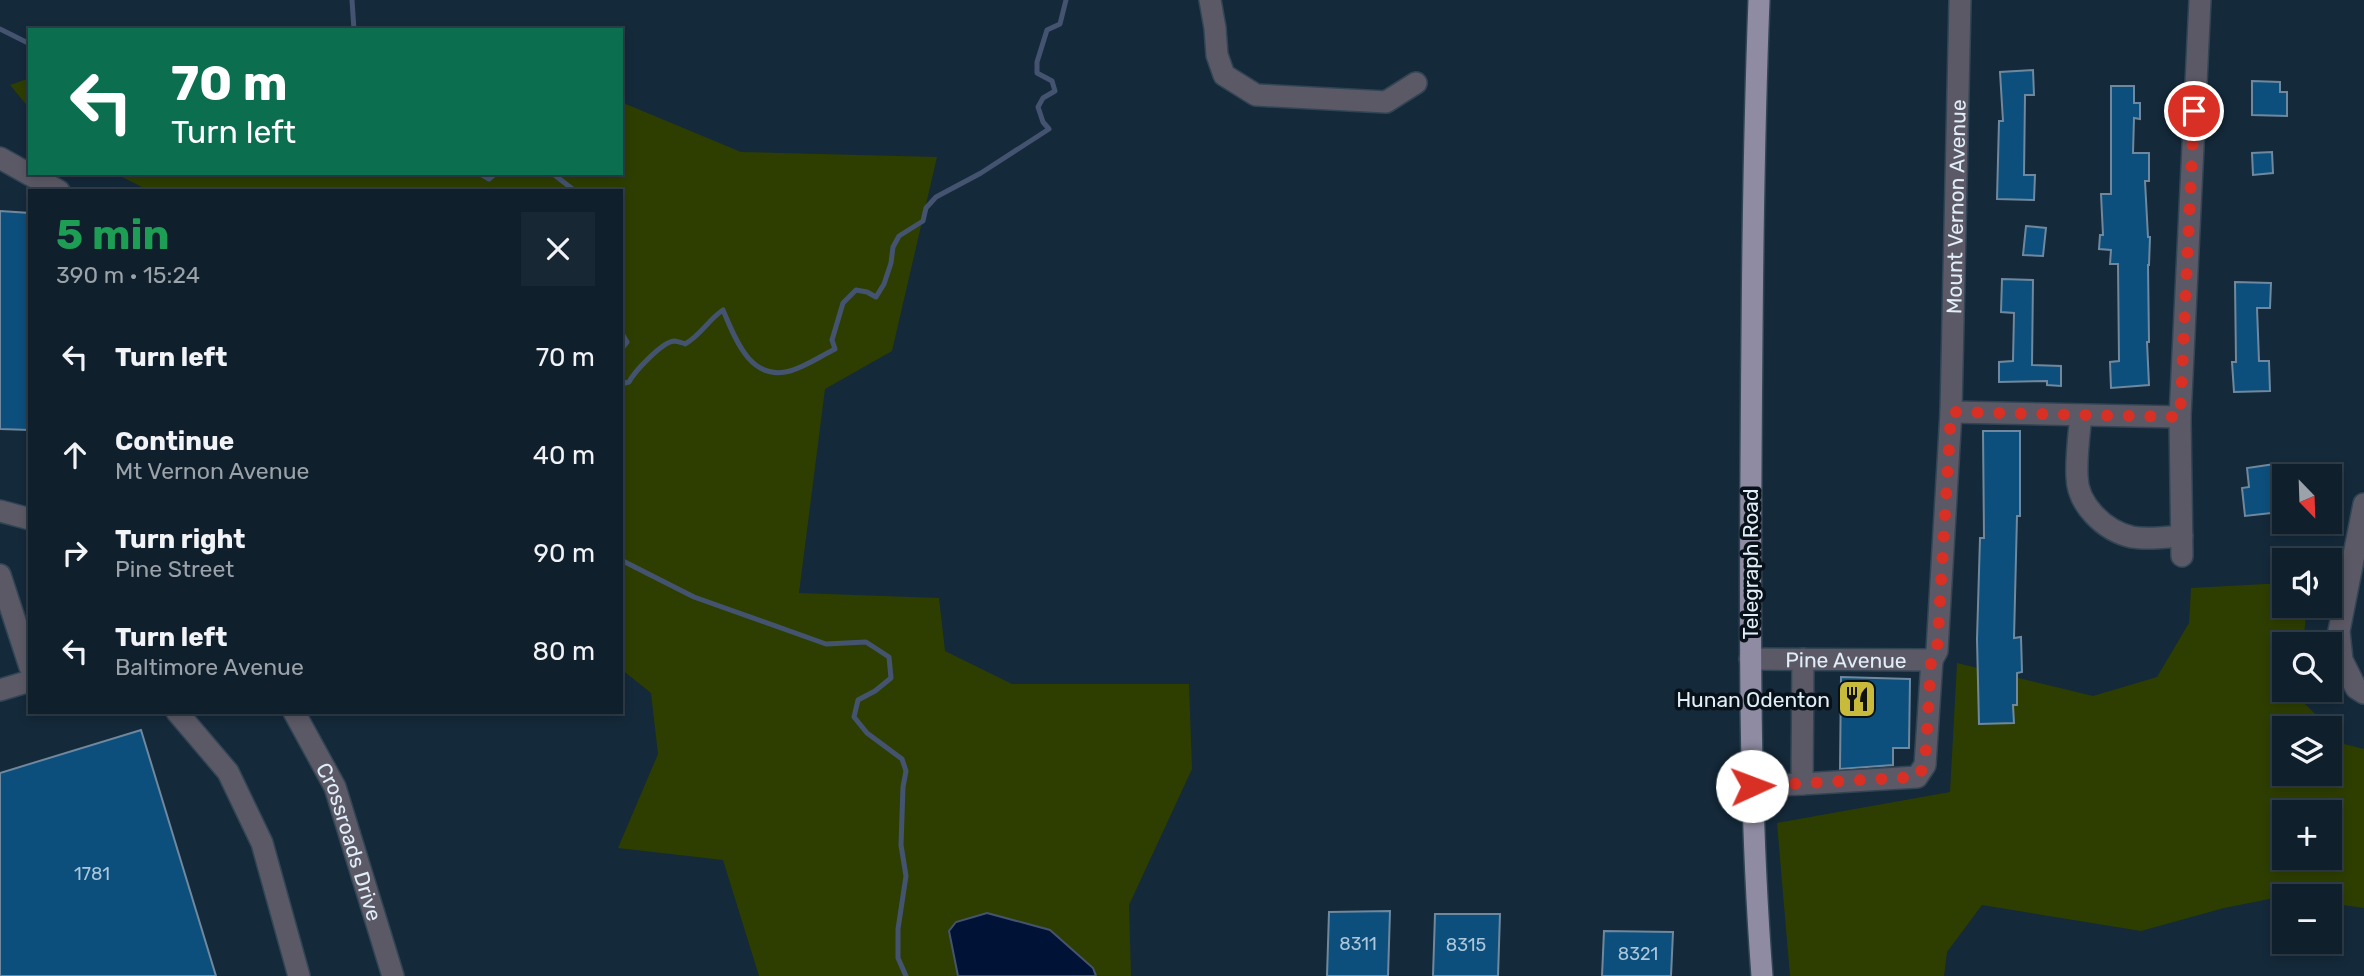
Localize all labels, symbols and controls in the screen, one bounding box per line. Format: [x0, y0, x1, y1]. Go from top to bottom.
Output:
text: 70 m [171, 54, 288, 112]
icon: left [56, 56, 147, 147]
pin [2164, 81, 2224, 141]
icon: arrive [2175, 92, 2213, 130]
street label: Mount Vernon Avenue [1941, 99, 1970, 314]
text: Turn left [171, 113, 296, 151]
text: 5 min [56, 210, 170, 260]
button: close [521, 212, 595, 286]
text: 390 m · 15:24 [56, 261, 200, 289]
icon: left [56, 338, 94, 376]
text: Turn left [115, 342, 227, 373]
text: 70 m [536, 342, 595, 373]
text: Continue [115, 426, 234, 457]
icon: ahead [56, 436, 94, 474]
text: 40 m [533, 440, 595, 471]
text: Mt Vernon Avenue [115, 457, 309, 485]
north arrow [2272, 464, 2342, 534]
map controls [2272, 464, 2342, 954]
street label: Telegraph Road [1738, 489, 1763, 639]
text: Turn right [115, 524, 245, 555]
icon: right [56, 534, 94, 572]
text: 90 m [534, 538, 595, 569]
button: sound [2272, 548, 2342, 618]
text: Pine Street [115, 555, 234, 583]
text: Turn left [115, 622, 227, 653]
icon: left [56, 632, 94, 670]
button: search [2272, 632, 2342, 702]
text: 80 m [532, 636, 595, 667]
street label: Pine Avenue [1785, 647, 1907, 672]
text: Baltimore Avenue [115, 653, 304, 681]
restaurant icon: Hunan Odenton [1836, 678, 1878, 720]
place label: Hunan Odenton [1676, 687, 1830, 712]
button: layers [2272, 716, 2342, 786]
position arrow [1715, 749, 1789, 823]
street label: Crossroads Drive [311, 758, 388, 924]
button: + [2272, 800, 2342, 870]
house number: 1781 [74, 863, 110, 885]
button: − [2272, 884, 2342, 954]
house number: 8311 [1339, 933, 1377, 955]
house number: 8315 [1446, 934, 1486, 956]
house number: 8321 [1618, 943, 1658, 965]

